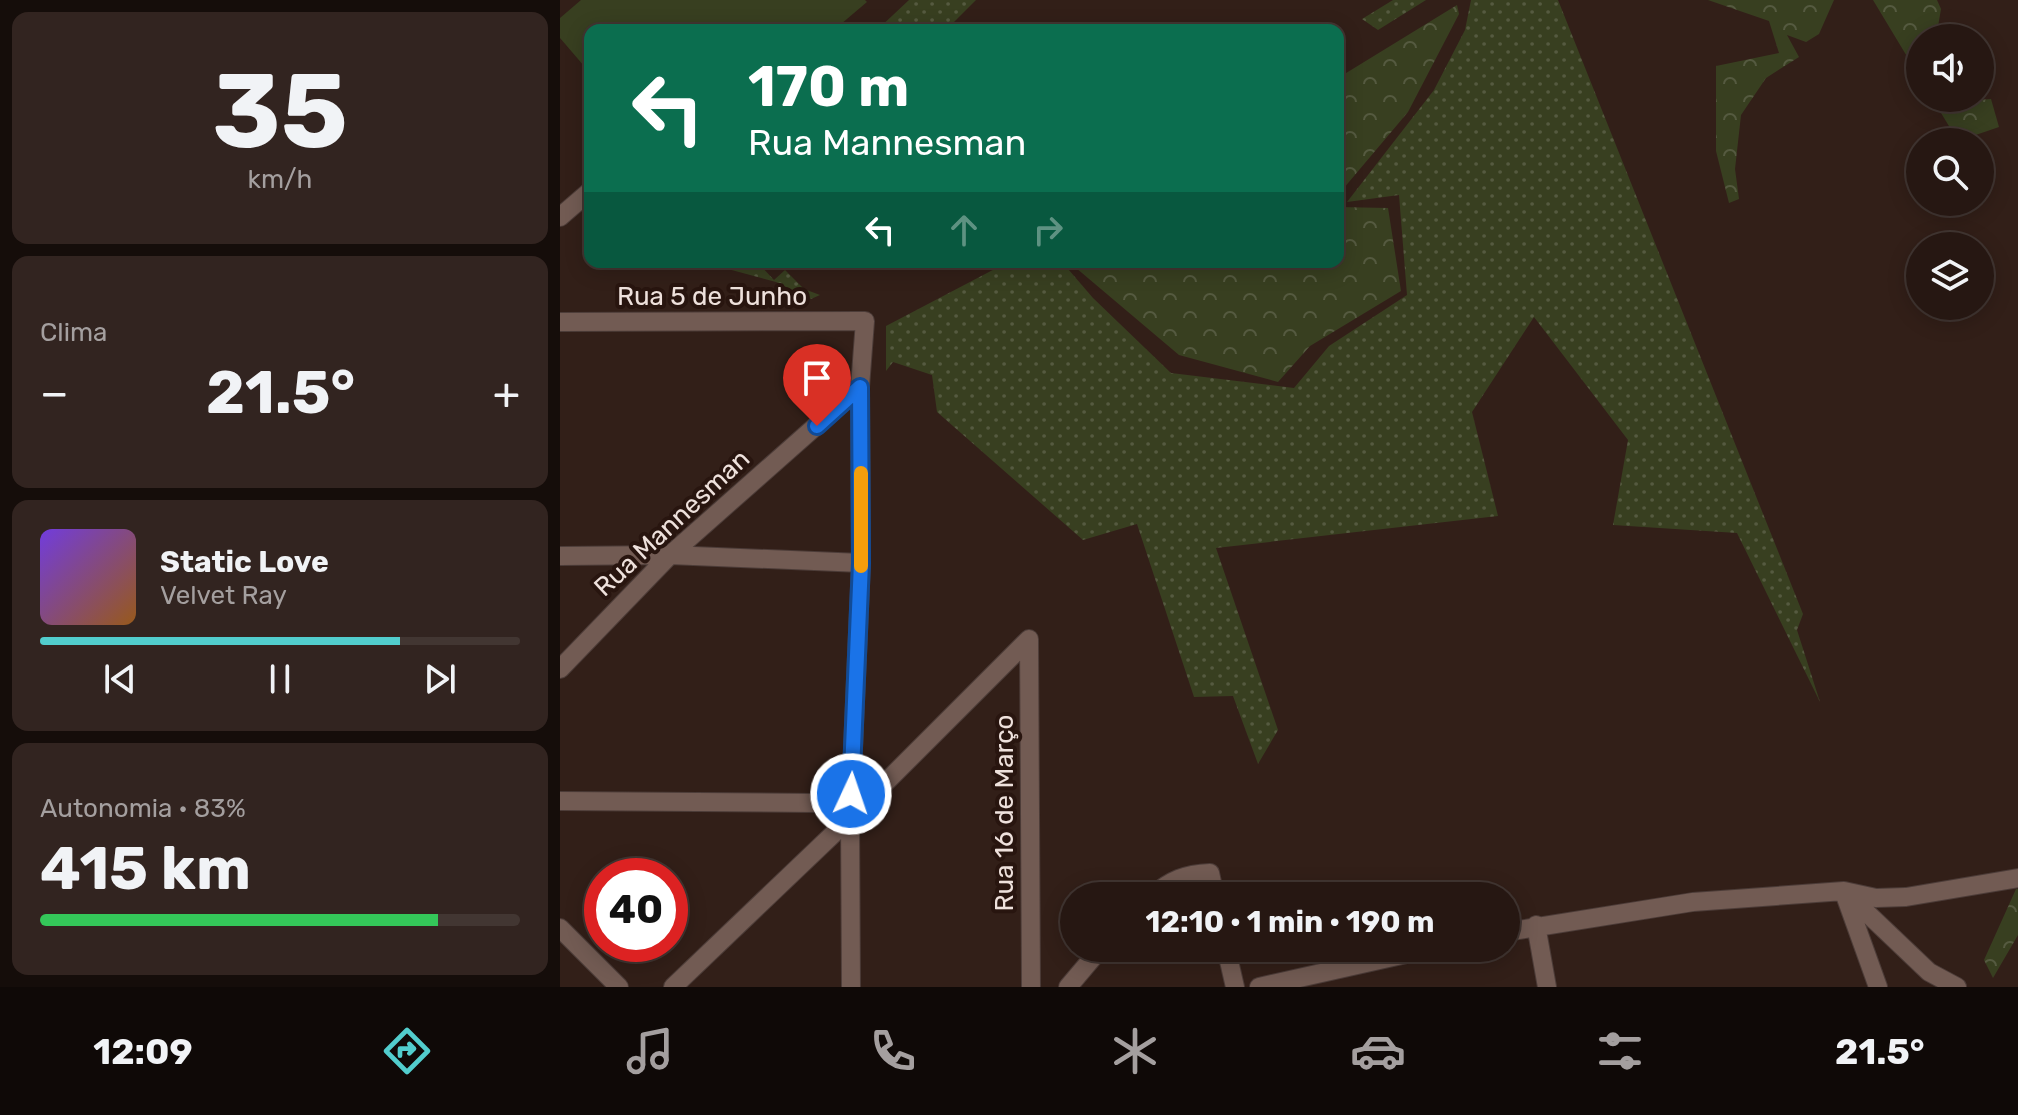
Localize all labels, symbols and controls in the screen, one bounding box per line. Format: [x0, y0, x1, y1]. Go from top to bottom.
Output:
map controls [1906, 24, 1994, 320]
button: sound [1906, 24, 1994, 112]
text: 35 [212, 50, 348, 173]
text: 170 m [748, 54, 909, 120]
icon: left [616, 56, 720, 160]
text: Rua Mannesman [748, 121, 1026, 164]
button: search [1906, 128, 1994, 216]
text: km/h [248, 164, 312, 195]
icon: left [858, 208, 902, 252]
icon: ahead [942, 208, 986, 252]
icon: right [1026, 208, 1070, 252]
button: layers [1906, 232, 1994, 320]
street label: Rua 5 de Junho [617, 281, 807, 312]
text: Clima [40, 317, 107, 348]
pin [783, 344, 851, 426]
icon: arrive [795, 356, 839, 400]
text: 21.5° [206, 357, 355, 428]
text: − [40, 367, 69, 419]
text: + [493, 367, 520, 419]
street label: Rua Mannesman [588, 443, 756, 603]
text: Static Love [160, 544, 329, 580]
text: Velvet Ray [160, 580, 287, 611]
icon: previous [98, 657, 142, 701]
icon: pause [258, 657, 302, 701]
icon: next [418, 657, 462, 701]
street label: Rua 16 de Março [989, 715, 1020, 911]
position arrow [809, 752, 893, 836]
text: Autonomia · 83% [40, 793, 246, 824]
text: 415 km [40, 833, 251, 904]
speed limit sign: 40 [584, 858, 688, 962]
text: 12:10 · 1 min · 190 m [1146, 904, 1434, 940]
icon: directions [379, 1023, 435, 1079]
icon: music [622, 1023, 678, 1079]
icon: phone [865, 1023, 921, 1079]
icon: climate [1107, 1023, 1163, 1079]
icon: car [1350, 1023, 1406, 1079]
icon: filters [1592, 1023, 1648, 1079]
text: 12:09 [93, 1030, 193, 1073]
text: 21.5° [1835, 1030, 1925, 1073]

